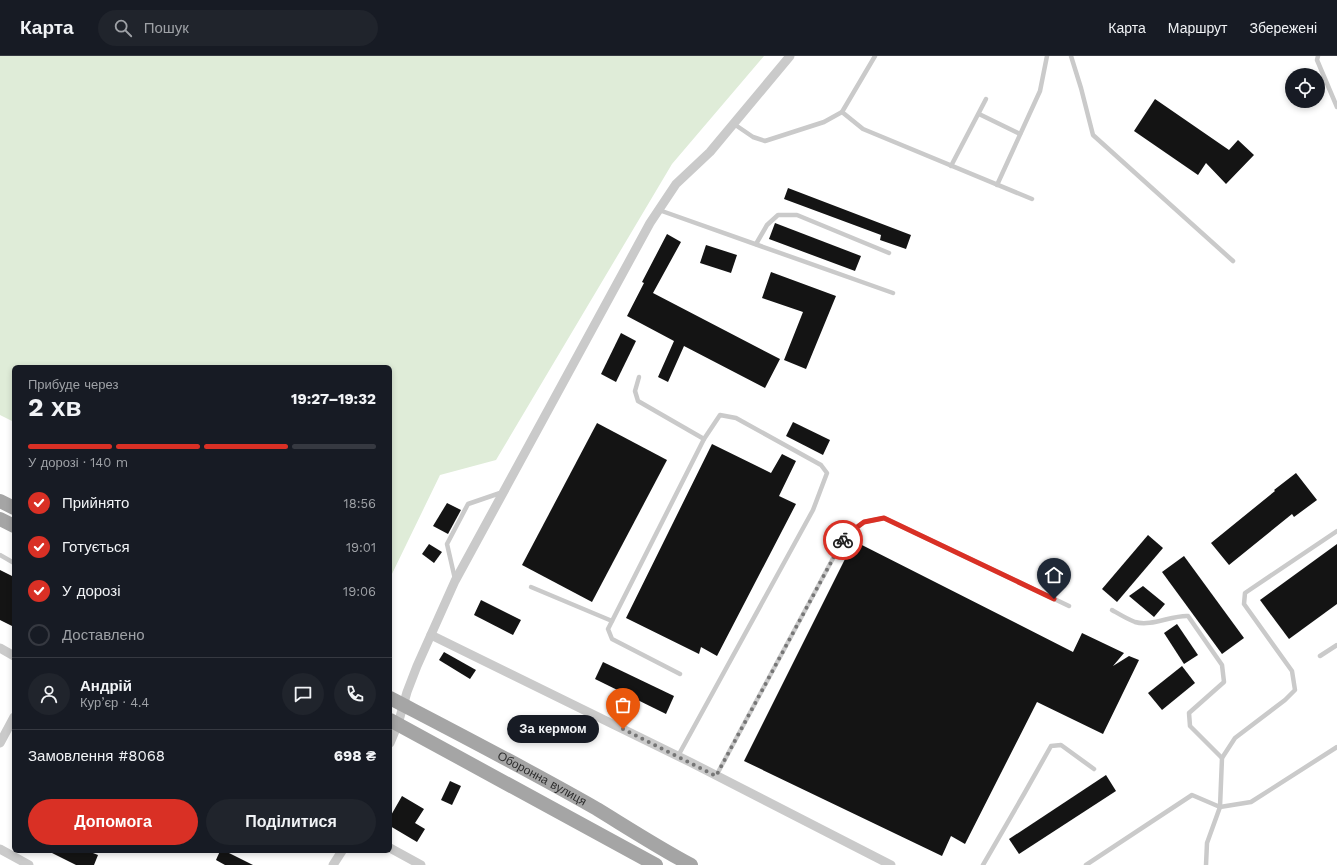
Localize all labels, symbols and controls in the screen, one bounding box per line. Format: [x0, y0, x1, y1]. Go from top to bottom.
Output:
search box [98, 10, 378, 46]
text: Карта [20, 16, 74, 39]
icon: search [112, 17, 134, 39]
text: Пошук [144, 19, 189, 37]
text: Карта [1108, 20, 1146, 36]
text: Маршрут [1168, 20, 1227, 36]
text: Збережені [1249, 20, 1317, 36]
map controls [1285, 68, 1325, 108]
button: locate [1285, 68, 1325, 108]
text: Прибуде через [28, 377, 118, 392]
text: 19:27–19:32 [291, 390, 376, 408]
text: 2 хв [28, 392, 81, 422]
text: У дорозі · 140 m [28, 455, 128, 470]
icon: check [28, 492, 50, 514]
text: Прийнято [62, 494, 129, 512]
text: 18:56 [344, 496, 376, 511]
courier [823, 520, 863, 560]
icon: bike [832, 529, 854, 551]
icon: check [28, 536, 50, 558]
text: Готується [62, 538, 130, 556]
text: 19:01 [346, 540, 376, 555]
pin [1037, 558, 1071, 599]
icon: home [1043, 564, 1065, 586]
icon: check [28, 580, 50, 602]
text: У дорозі [62, 582, 120, 600]
text: 19:06 [343, 584, 376, 599]
text: Доставлено [62, 626, 145, 644]
button: person [28, 673, 70, 715]
button: chat [282, 673, 324, 715]
button: phone [334, 673, 376, 715]
text: Андрій [80, 677, 132, 695]
pin [606, 688, 640, 729]
icon: bag [612, 694, 634, 716]
text: Кур’єр · 4.4 [80, 695, 149, 710]
callout: За кермом [507, 715, 599, 743]
text: За кермом [519, 721, 587, 736]
text: Замовлення #8068 [28, 747, 165, 765]
text: 698 ₴ [334, 747, 376, 765]
street label: Оборонна вулиця [495, 749, 589, 809]
button: Допомога [28, 799, 198, 845]
button: Поділитися [206, 799, 376, 845]

